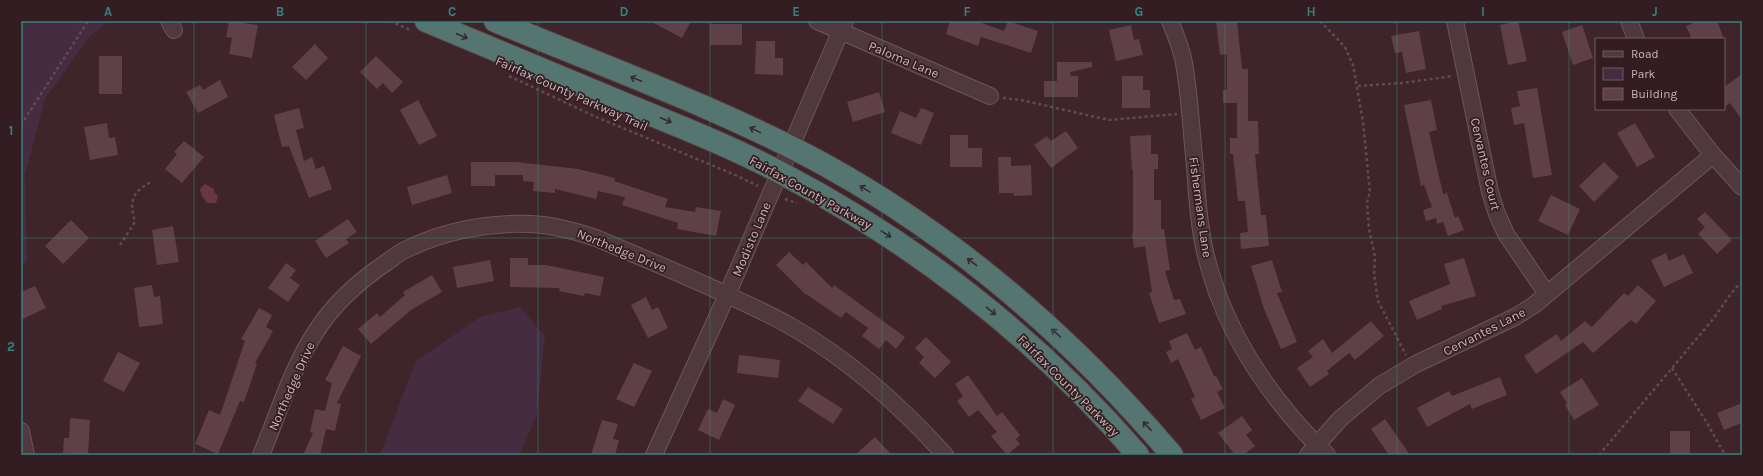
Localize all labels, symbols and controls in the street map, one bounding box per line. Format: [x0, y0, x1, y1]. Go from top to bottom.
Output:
text: A [104, 4, 112, 19]
text: B [276, 4, 284, 19]
text: C [448, 4, 456, 19]
text: D [620, 4, 629, 19]
text: E [792, 4, 800, 19]
text: F [963, 4, 971, 19]
text: G [1135, 4, 1143, 19]
text: H [1306, 4, 1316, 19]
text: I [1481, 4, 1485, 19]
text: J [1652, 4, 1658, 19]
one-way arrow [456, 33, 468, 40]
street label: Paloma Lane [866, 38, 942, 81]
legend [1595, 38, 1725, 110]
text: Road [1631, 47, 1659, 61]
street label: Fairfax County Parkway Trail [493, 53, 650, 134]
text: Park [1631, 67, 1656, 81]
one-way arrow [630, 74, 642, 82]
text: Building [1631, 87, 1678, 101]
street label: Cervantes Court [1468, 116, 1504, 212]
one-way arrow [659, 117, 671, 125]
text: 1 [9, 123, 13, 138]
one-way arrow [750, 126, 762, 133]
street label: Fairfax County Parkway [747, 153, 874, 232]
street label: Fishermans Lane [1186, 156, 1215, 259]
one-way arrow [859, 184, 871, 192]
street label: Modisto Lane [729, 199, 774, 279]
street label: Northedge Drive [575, 226, 669, 275]
one-way arrow [880, 230, 891, 238]
one-way arrow [967, 258, 978, 266]
street label: Cervantes Lane [1441, 304, 1528, 359]
one-way arrow [985, 307, 996, 315]
one-way arrow [1051, 328, 1061, 337]
street label: Fairfax County Parkway [1015, 331, 1123, 439]
text: 2 [7, 339, 15, 354]
street label: Northedge Drive [265, 339, 318, 433]
one-way arrow [1143, 421, 1152, 431]

